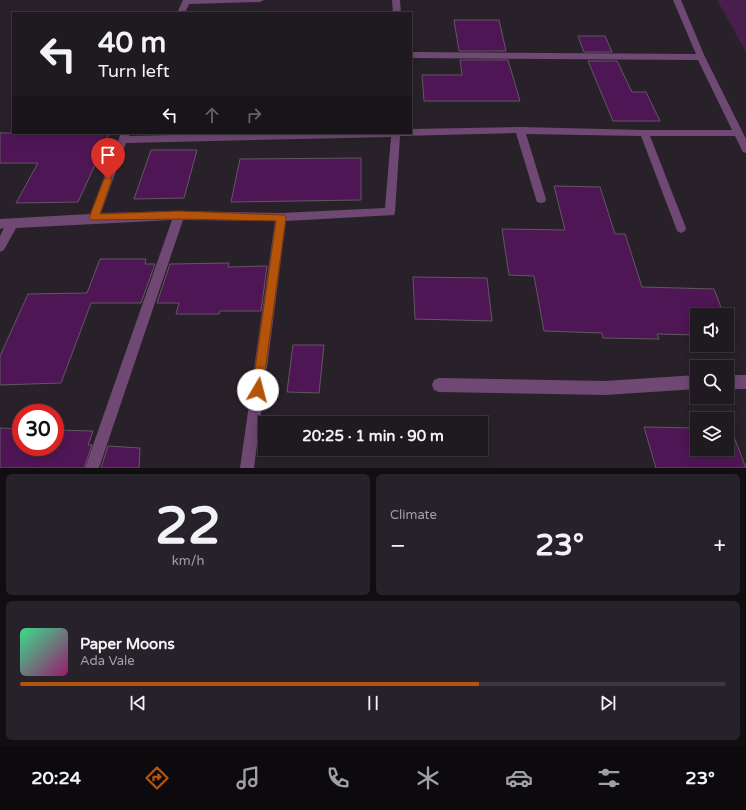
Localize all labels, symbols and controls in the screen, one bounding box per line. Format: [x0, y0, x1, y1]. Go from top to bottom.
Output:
text: 40 m [98, 26, 166, 60]
icon: left [32, 28, 84, 80]
text: Turn left [98, 60, 170, 82]
icon: left [159, 104, 181, 126]
icon: ahead [201, 104, 223, 126]
icon: right [243, 104, 265, 126]
pin [91, 138, 125, 179]
icon: arrive [97, 144, 119, 166]
map controls [690, 308, 734, 456]
button: sound [690, 308, 734, 352]
button: search [690, 360, 734, 404]
position arrow [237, 369, 279, 411]
speed limit sign: 30 [12, 404, 64, 456]
button: layers [690, 412, 734, 456]
text: 20:25 · 1 min · 90 m [302, 427, 444, 445]
text: 22 [155, 495, 221, 558]
text: Climate [390, 507, 437, 523]
text: 23° [535, 527, 584, 564]
text: − [390, 533, 406, 559]
text: + [714, 533, 726, 559]
text: km/h [172, 553, 204, 569]
text: Paper Moons [80, 635, 175, 653]
text: Ada Vale [80, 653, 135, 669]
icon: previous [127, 692, 149, 714]
icon: pause [362, 692, 384, 714]
icon: next [597, 692, 619, 714]
icon: directions [143, 764, 171, 792]
icon: music [234, 764, 262, 792]
icon: phone [324, 764, 352, 792]
icon: climate [414, 764, 442, 792]
icon: car [505, 764, 533, 792]
icon: filters [595, 764, 623, 792]
text: 20:24 [31, 767, 81, 789]
text: 23° [685, 767, 715, 789]

